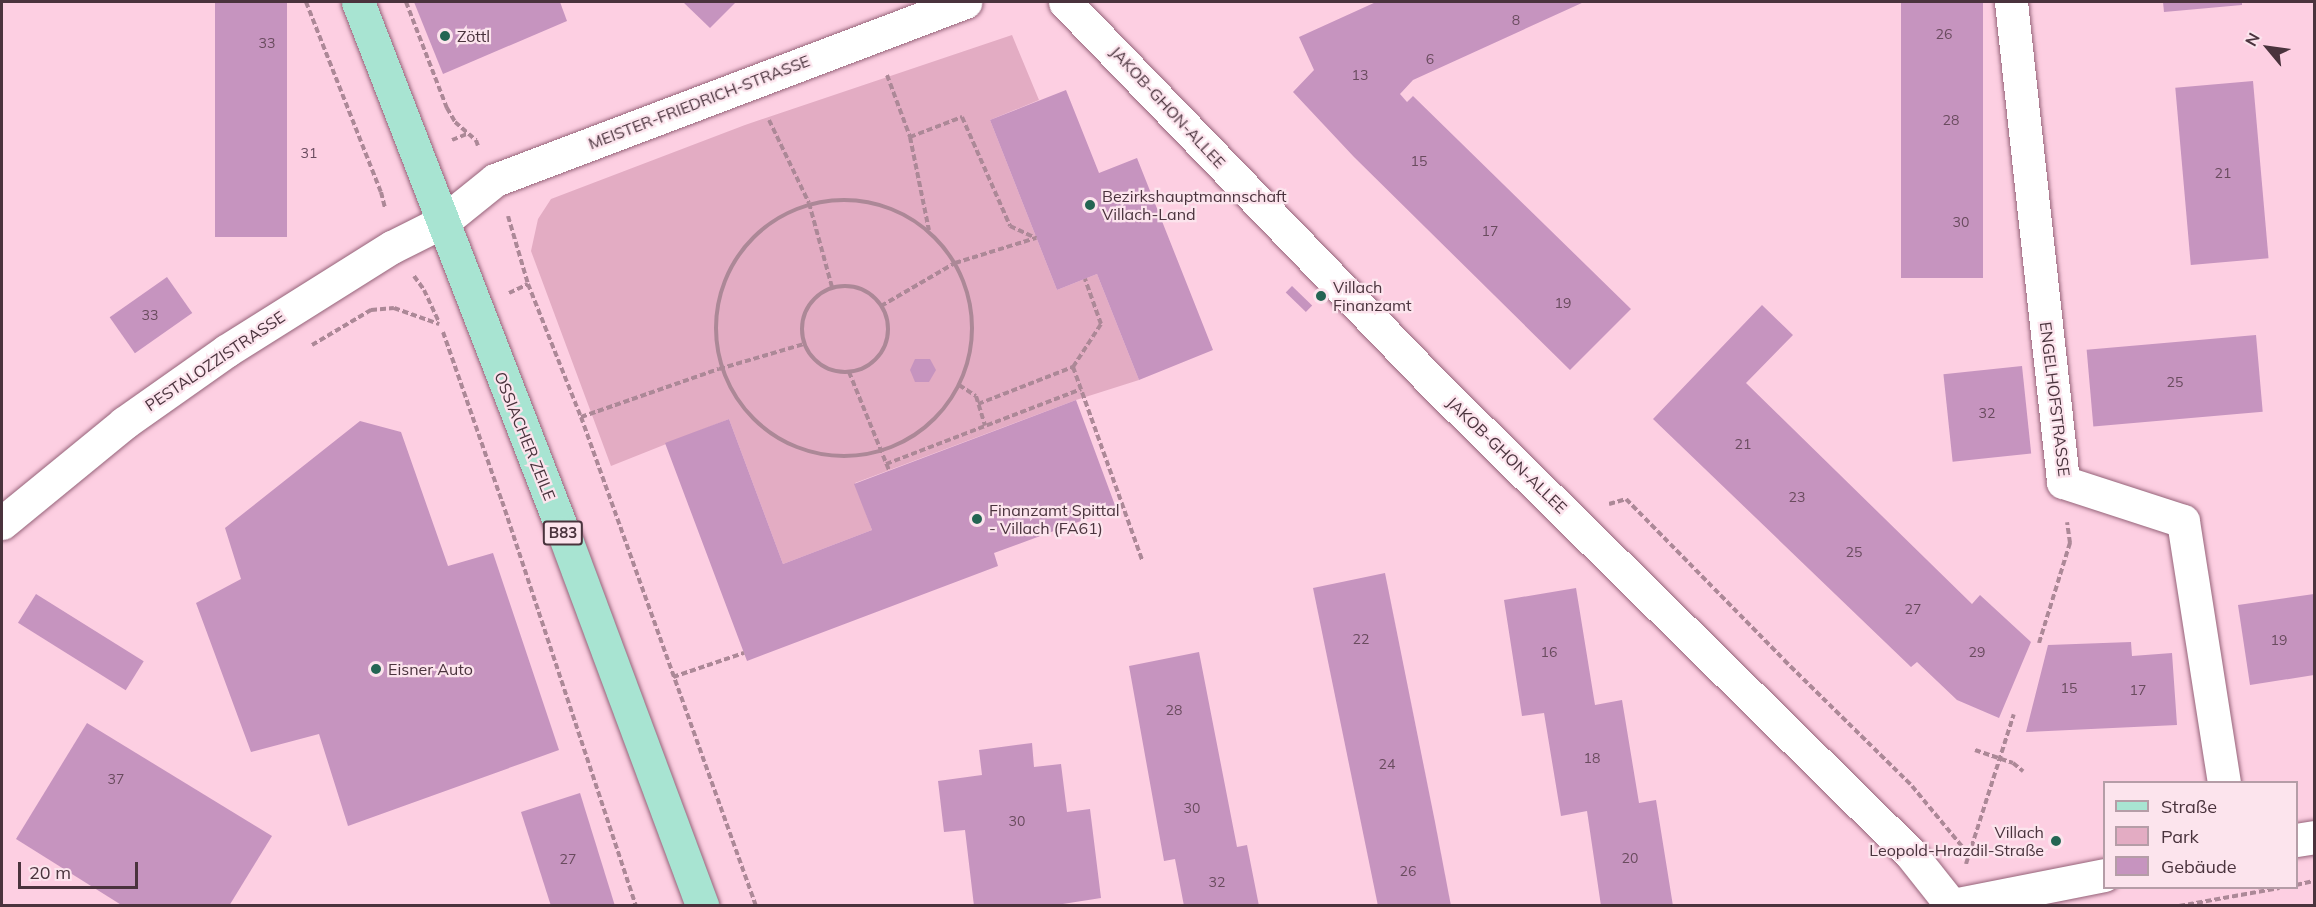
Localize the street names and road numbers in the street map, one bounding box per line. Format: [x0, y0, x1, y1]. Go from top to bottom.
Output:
street label: JAKOB-GHON-ALLEE [1107, 42, 1229, 172]
street label: MEISTER-FRIEDRICH-STRASSE [586, 51, 812, 153]
street label: PESTALOZZISTRASSE [142, 307, 288, 415]
street label: ENGELHOFSTRASSE [2036, 321, 2074, 477]
street label: OSSIACHER ZEILE [490, 369, 560, 503]
street label: JAKOB-GHON-ALLEE [1443, 393, 1571, 517]
road number: B83 [542, 521, 584, 545]

